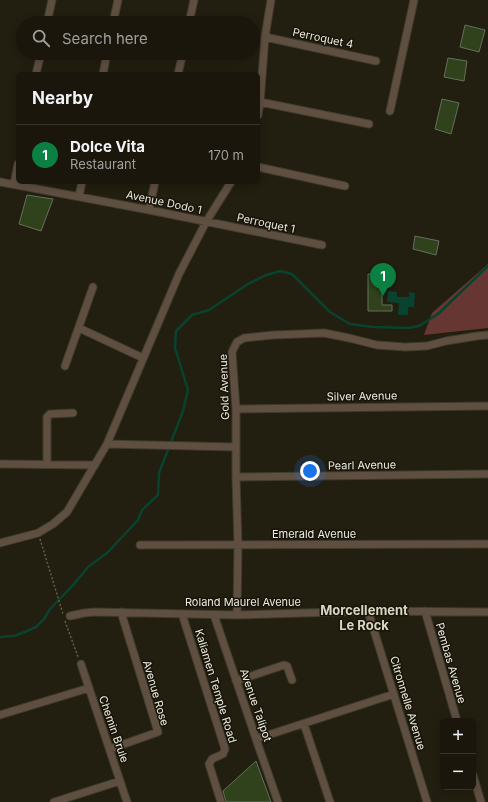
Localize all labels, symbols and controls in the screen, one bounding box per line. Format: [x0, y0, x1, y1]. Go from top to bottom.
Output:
search box [16, 16, 260, 60]
street label: Perroquet 4 [291, 25, 355, 51]
icon: search [30, 27, 52, 49]
text: Search here [62, 29, 148, 48]
text: Nearby [32, 88, 93, 108]
text: Dolce Vita [70, 137, 145, 156]
text: 1 [42, 147, 48, 163]
text: 170 m [208, 147, 244, 163]
text: Restaurant [70, 156, 136, 172]
street label: Avenue Dodo 1 [125, 187, 203, 217]
street label: Perroquet 1 [236, 210, 296, 236]
pin: 1 [370, 263, 396, 296]
street label: Gold Avenue [216, 354, 232, 420]
street label: Silver Avenue [327, 388, 397, 404]
street label: Pearl Avenue [328, 457, 396, 473]
your location [300, 461, 320, 481]
street label: Emerald Avenue [272, 527, 356, 541]
street label: Roland Maurel Avenue [185, 595, 301, 609]
district label: Morcellement Le Rock [320, 602, 408, 633]
street label: Pembas Avenue [433, 621, 469, 705]
street label: Kaliamen Temple Road [192, 627, 240, 745]
street label: Citronnelle Avenue [387, 654, 429, 752]
street label: Avenue Rose [140, 659, 172, 727]
street label: Avenue Talipot [237, 667, 275, 744]
street label: Chemin Brule [96, 694, 132, 764]
map controls [440, 718, 476, 790]
button: + [440, 718, 476, 754]
button: − [440, 754, 476, 790]

